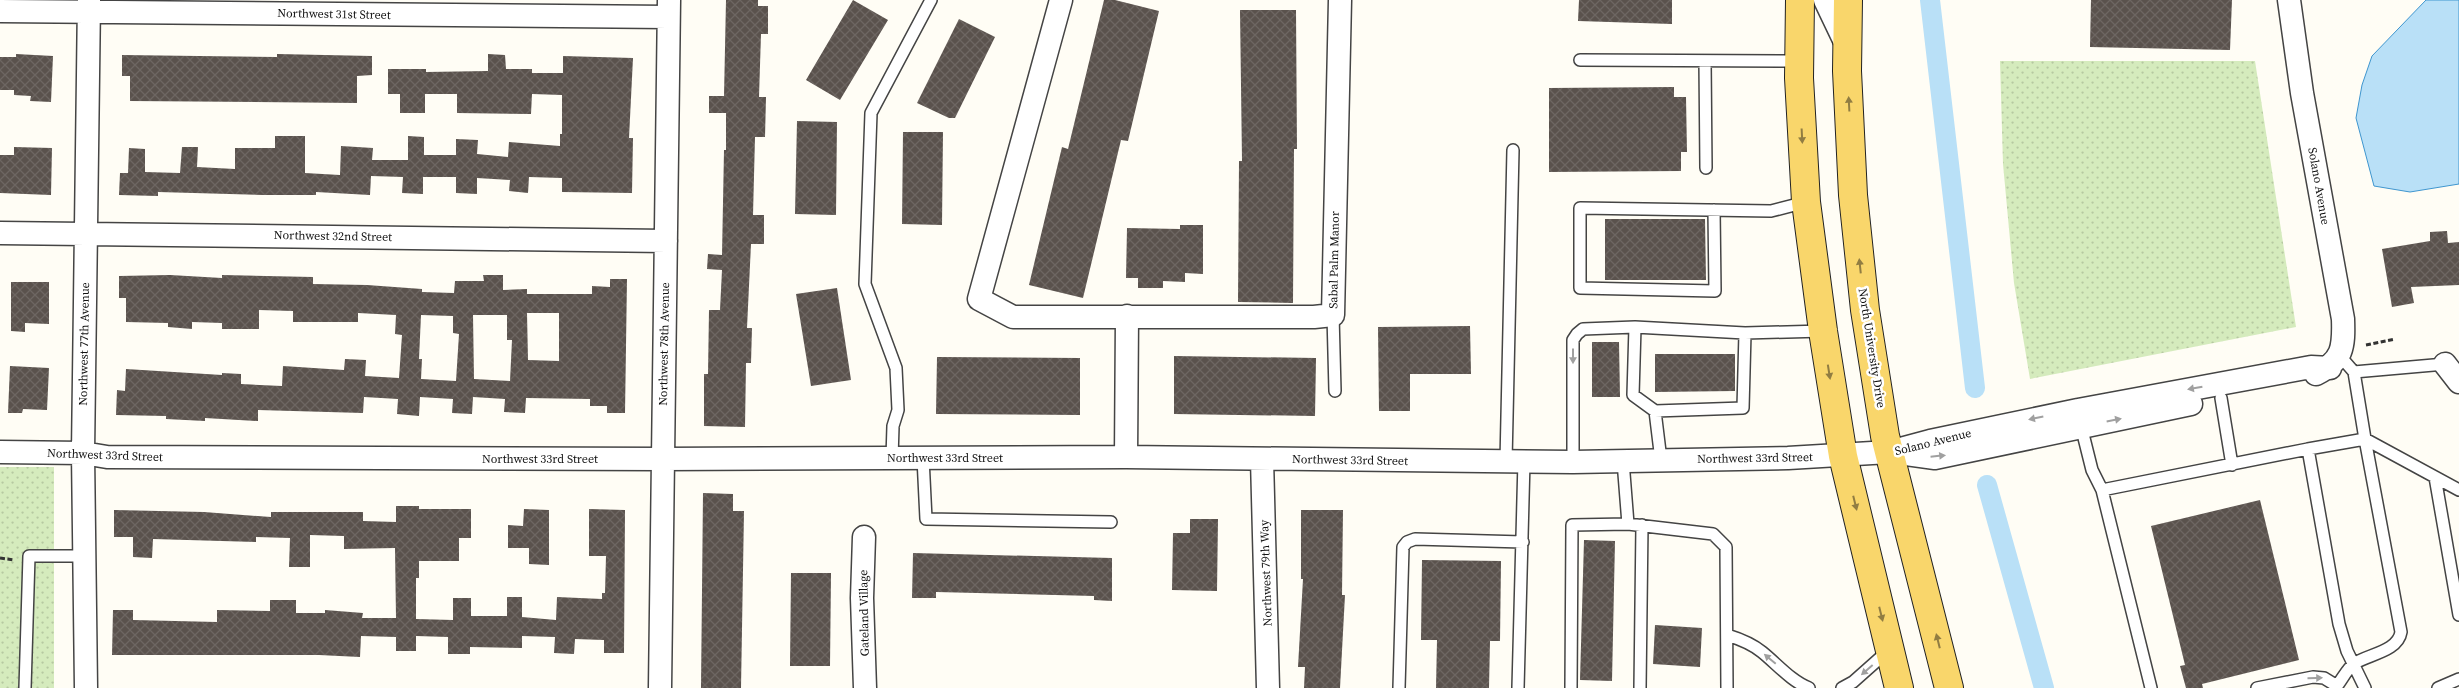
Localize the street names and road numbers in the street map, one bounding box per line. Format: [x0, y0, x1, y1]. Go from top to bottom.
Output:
street label: Northwest 31st Street [277, 5, 391, 23]
street label: Solano Avenue [2304, 146, 2334, 226]
street label: Sabal Palm Manor [1325, 211, 1343, 309]
street label: Northwest 32nd Street [274, 227, 392, 245]
street label: Northwest 77th Avenue [75, 282, 93, 406]
street label: Northwest 78th Avenue [655, 282, 673, 406]
street label: North University Drive [1855, 287, 1889, 409]
street label: Solano Avenue [1893, 425, 1973, 459]
street label: Northwest 33rd Street [47, 445, 163, 465]
street label: Northwest 33rd Street [1697, 449, 1813, 467]
street label: Northwest 33rd Street [887, 450, 1003, 466]
street label: Northwest 33rd Street [482, 451, 598, 467]
street label: Northwest 33rd Street [1292, 451, 1408, 469]
street label: Northwest 79th Way [1256, 519, 1276, 627]
street label: Gateland Village [855, 569, 873, 657]

